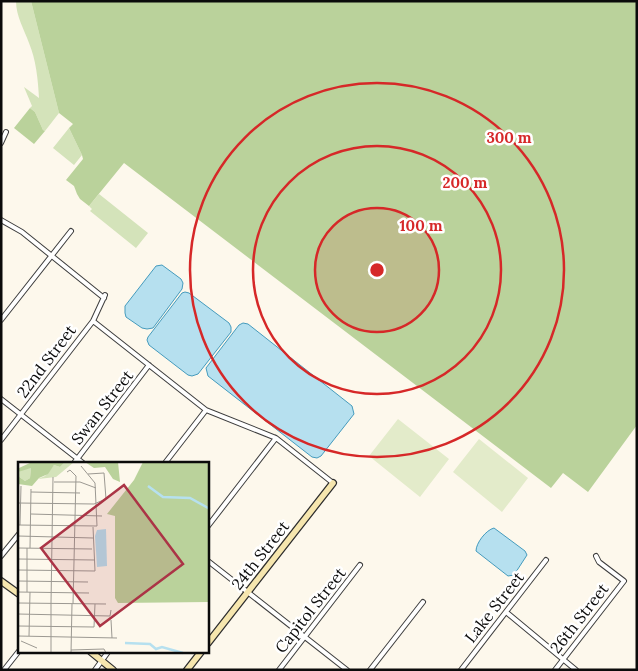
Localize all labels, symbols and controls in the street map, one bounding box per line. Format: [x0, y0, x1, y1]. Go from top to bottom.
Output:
text: 300 m [486, 128, 532, 147]
text: 200 m [443, 173, 488, 192]
text: 100 m [400, 216, 443, 235]
centre of rings [368, 261, 386, 279]
street label: 22nd Street [12, 320, 80, 401]
street label: Swan Street [67, 365, 138, 448]
inset map [18, 462, 209, 654]
street label: 24th Street [227, 516, 294, 594]
street label: Capitol Street [270, 563, 350, 657]
street label: Lake Street [460, 567, 528, 646]
street label: 26th Street [546, 578, 613, 657]

